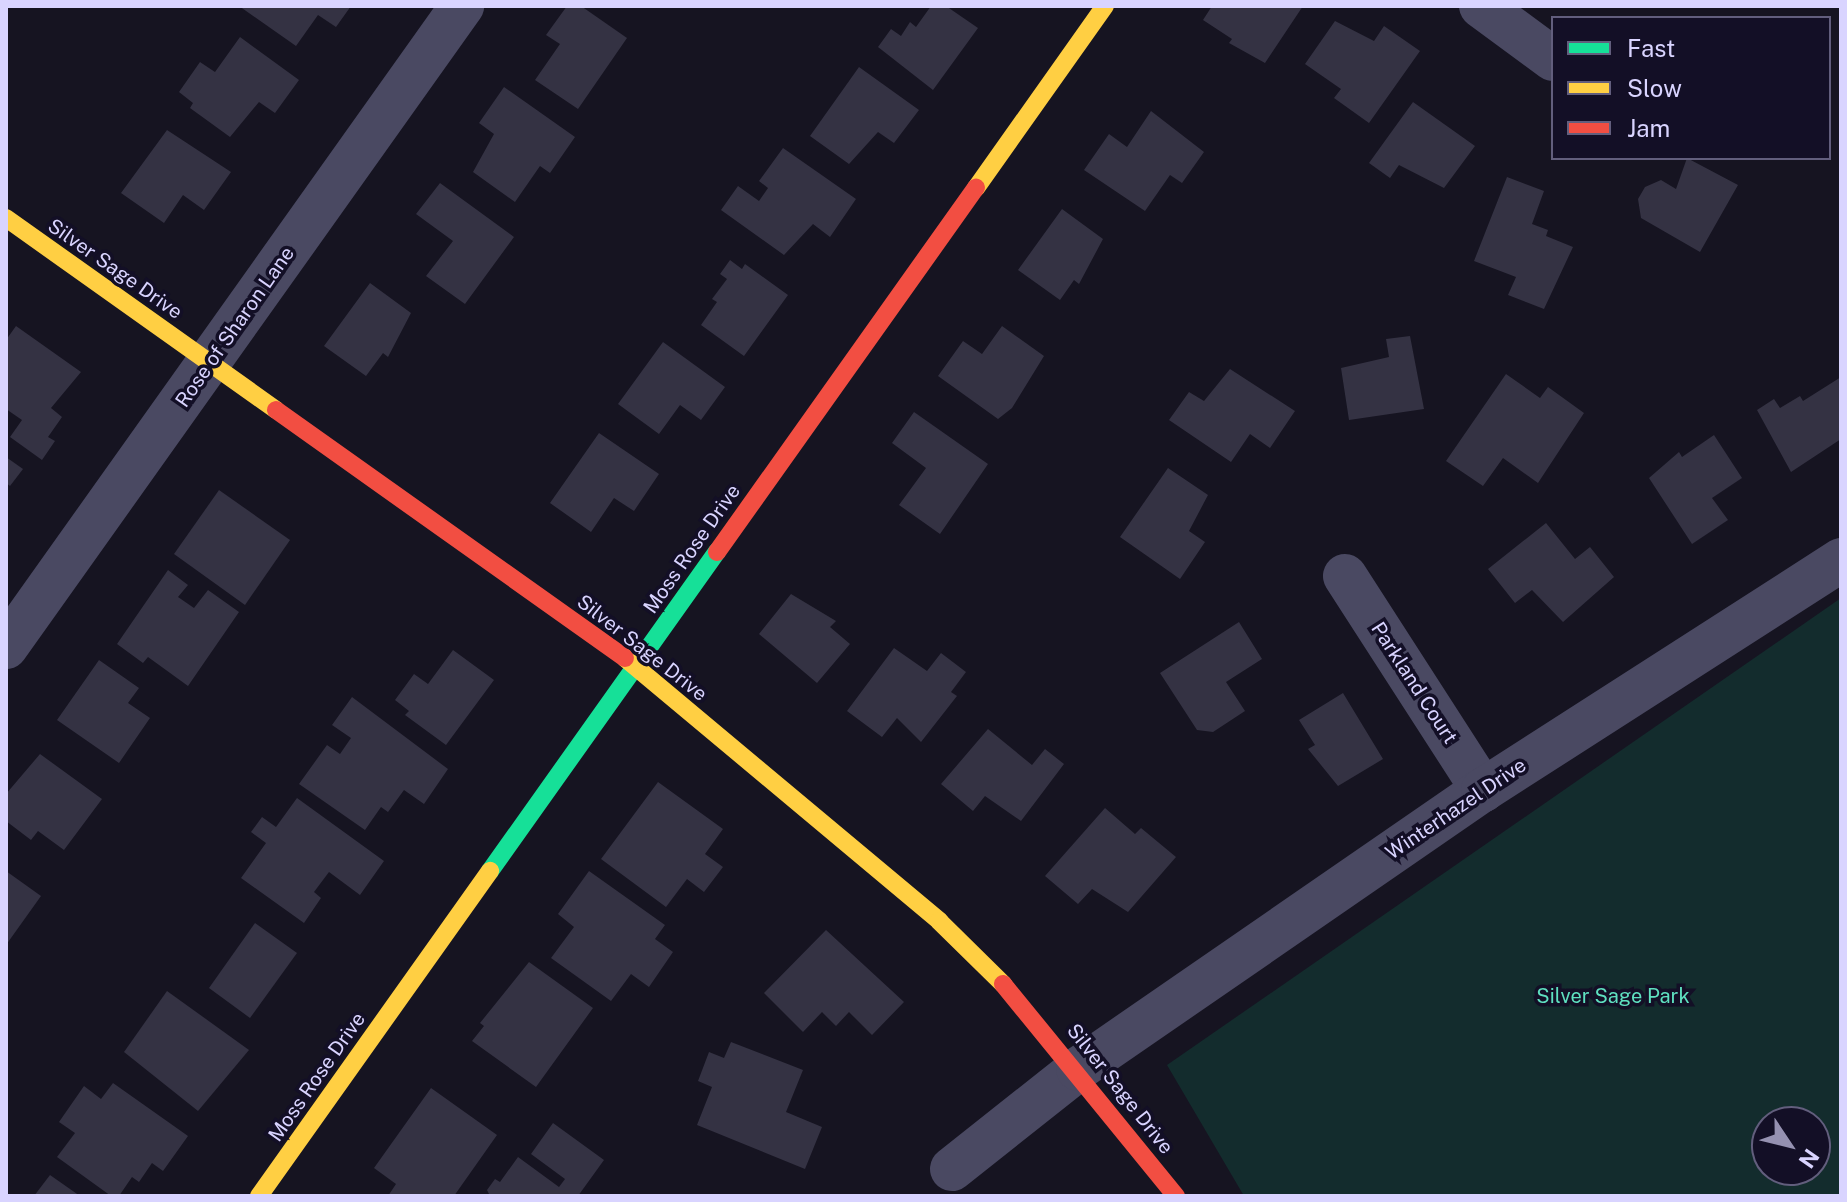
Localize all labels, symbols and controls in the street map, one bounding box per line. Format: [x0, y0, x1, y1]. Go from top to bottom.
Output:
legend [1551, 16, 1831, 160]
text: Fast [1627, 34, 1675, 62]
text: Slow [1627, 74, 1682, 102]
text: Jam [1627, 114, 1670, 142]
street label: Silver Sage Drive [43, 214, 187, 324]
street label: Rose of Sharon Lane [170, 242, 300, 412]
street label: Moss Rose Drive [638, 480, 746, 618]
street label: Silver Sage Drive [572, 590, 712, 706]
street label: Parkland Court [1366, 618, 1462, 748]
street label: Winterhazel Drive [1381, 753, 1531, 865]
park label: Silver Sage Park [1536, 984, 1690, 1008]
street label: Moss Rose Drive [263, 1008, 371, 1146]
street label: Silver Sage Drive [1062, 1019, 1178, 1159]
north arrow [1751, 1106, 1831, 1186]
text: N [1793, 1144, 1825, 1173]

